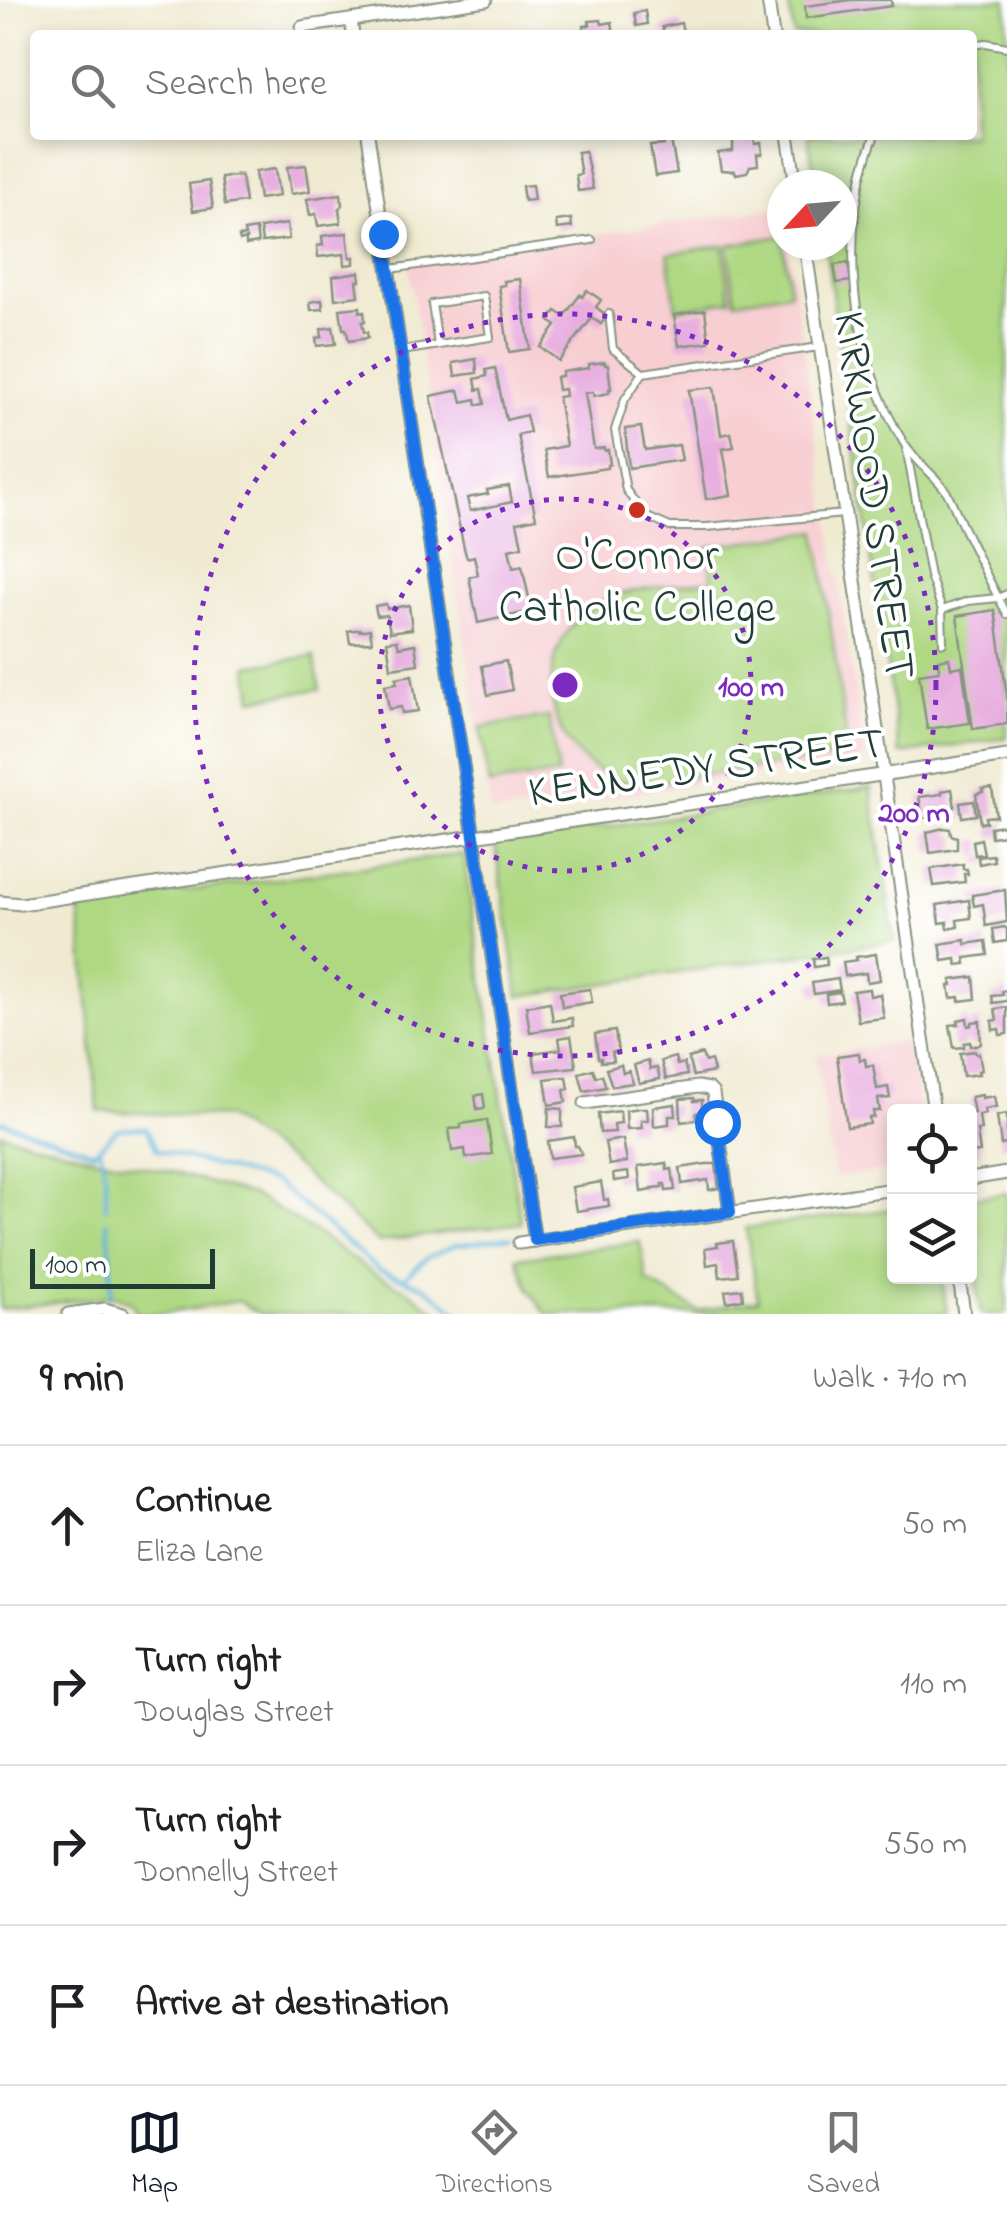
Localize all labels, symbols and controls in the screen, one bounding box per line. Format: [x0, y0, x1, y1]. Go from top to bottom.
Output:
search box [30, 30, 977, 140]
text: Search here [145, 57, 327, 113]
icon: search [65, 58, 120, 113]
north arrow [767, 170, 857, 260]
route end [361, 212, 407, 258]
street label: KIRKWOOD STREET [814, 307, 931, 684]
marker: O'Connor Catholic College [626, 499, 648, 521]
place label: O'Connor Catholic College [499, 525, 776, 644]
centre of rings [547, 667, 583, 703]
text: 100 m [718, 667, 784, 711]
street label: KENNEDY STREET [524, 712, 889, 828]
text: 200 m [877, 793, 950, 837]
route start [695, 1100, 741, 1146]
map controls [887, 1104, 977, 1284]
button: locate [887, 1104, 977, 1194]
button: layers [887, 1194, 977, 1284]
scale bar [30, 1244, 215, 1288]
text: 100 m [45, 1246, 107, 1287]
text: 9 min [40, 1349, 124, 1410]
text: Walk · 710 m [813, 1356, 967, 1403]
text: Continue [135, 1474, 271, 1530]
icon: ahead [40, 1498, 95, 1553]
text: 50 m [902, 1502, 967, 1549]
text: Eliza Lane [135, 1530, 263, 1577]
text: Turn right [135, 1634, 281, 1690]
icon: right [40, 1658, 95, 1713]
text: 110 m [900, 1662, 967, 1709]
text: Douglas Street [135, 1690, 334, 1737]
text: Turn right [135, 1794, 281, 1850]
icon: right [40, 1818, 95, 1873]
text: 550 m [884, 1822, 967, 1869]
text: Donnelly Street [135, 1850, 338, 1897]
text: Arrive at destination [135, 1977, 449, 2033]
icon: arrive [40, 1978, 95, 2033]
tab: Map [127, 2105, 182, 2206]
tab: Directions [436, 2105, 553, 2206]
tab: Saved [807, 2105, 880, 2206]

